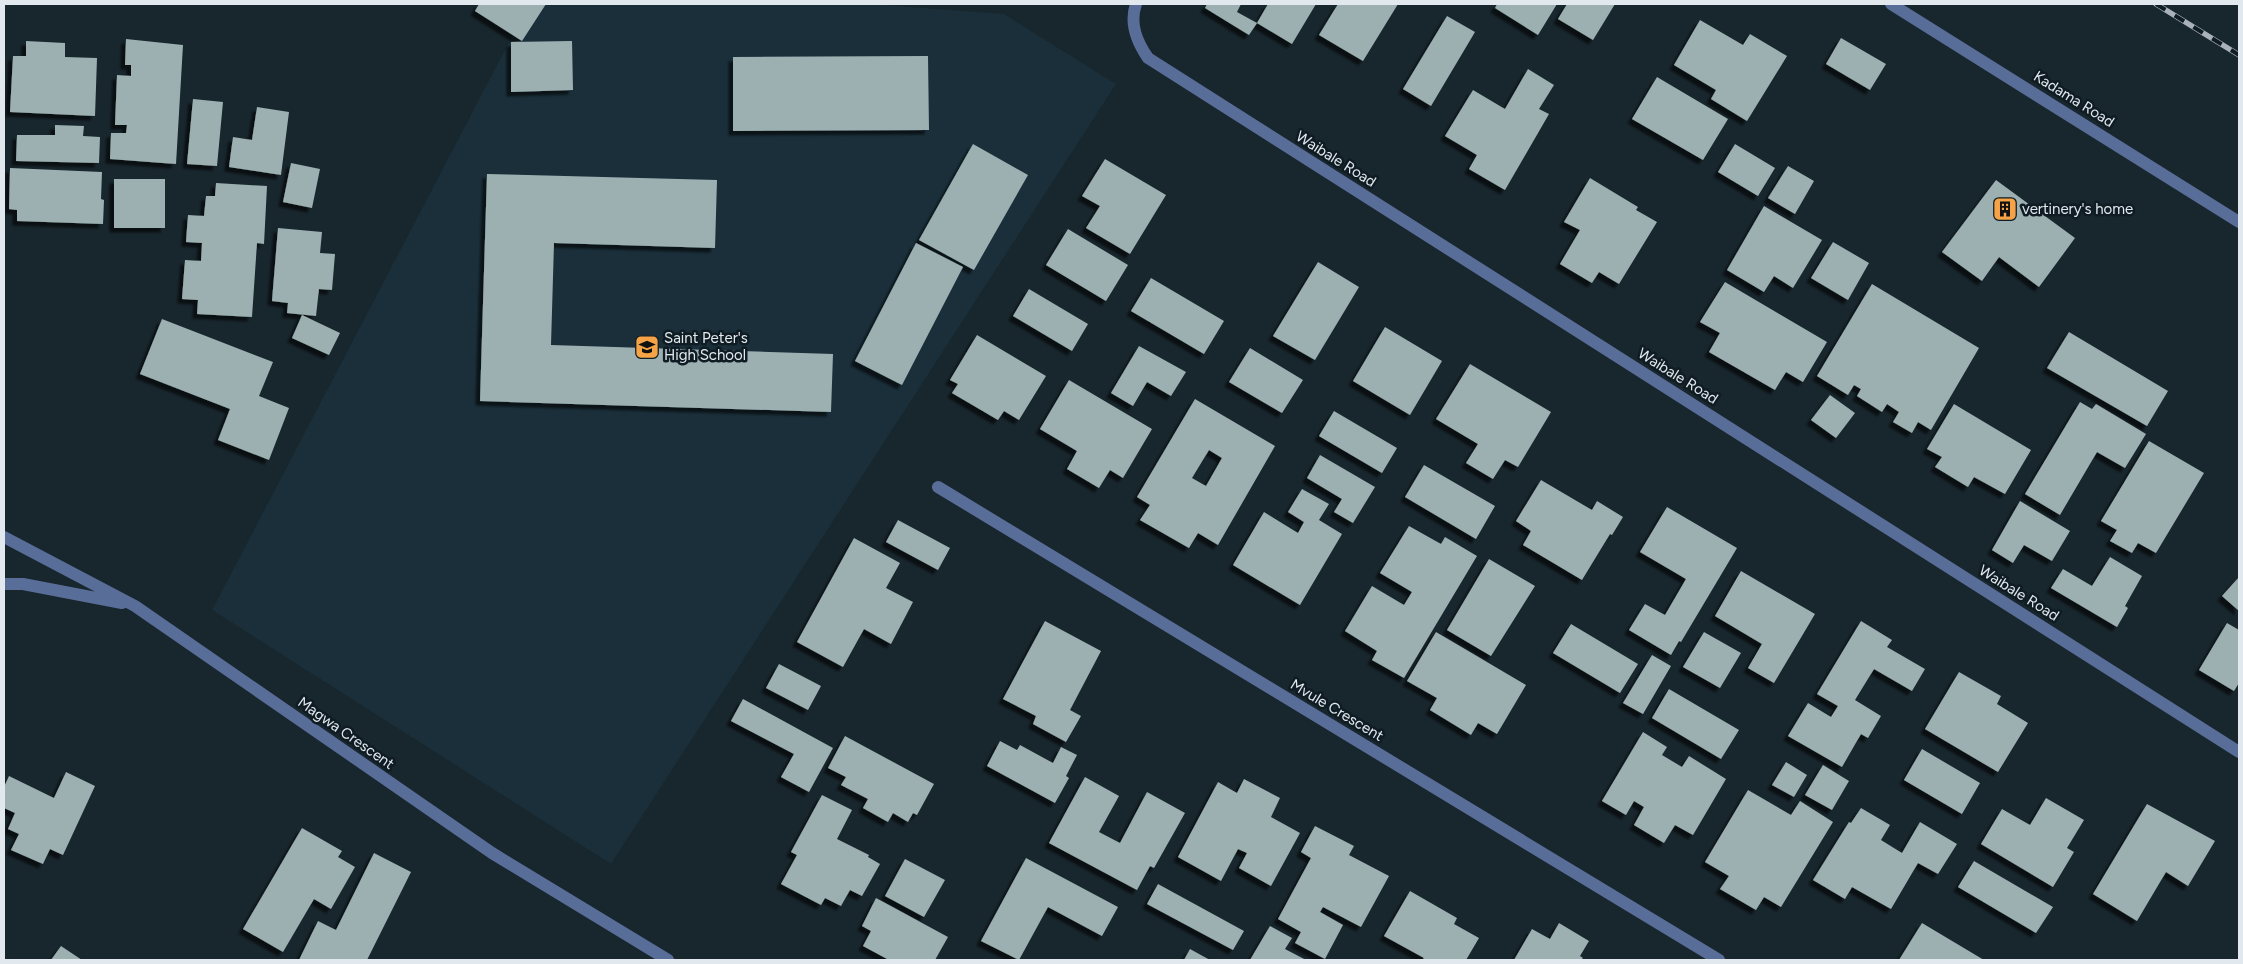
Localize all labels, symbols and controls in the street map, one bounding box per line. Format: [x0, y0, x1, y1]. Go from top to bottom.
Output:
street label: Kadama Road [2030, 67, 2118, 131]
street label: Waibale Road [1293, 127, 1379, 191]
building icon: vertinery's home [1992, 196, 2018, 222]
place label: vertinery's home [2022, 200, 2133, 218]
place label: Saint Peter's High School [664, 329, 748, 364]
school or university icon: Saint Peter's High School [634, 334, 660, 360]
street label: Waibale Road [1635, 344, 1721, 408]
street label: Waibale Road [1976, 561, 2062, 625]
street label: Mvule Crescent [1287, 675, 1387, 745]
street label: Magwa Crescent [294, 693, 398, 773]

